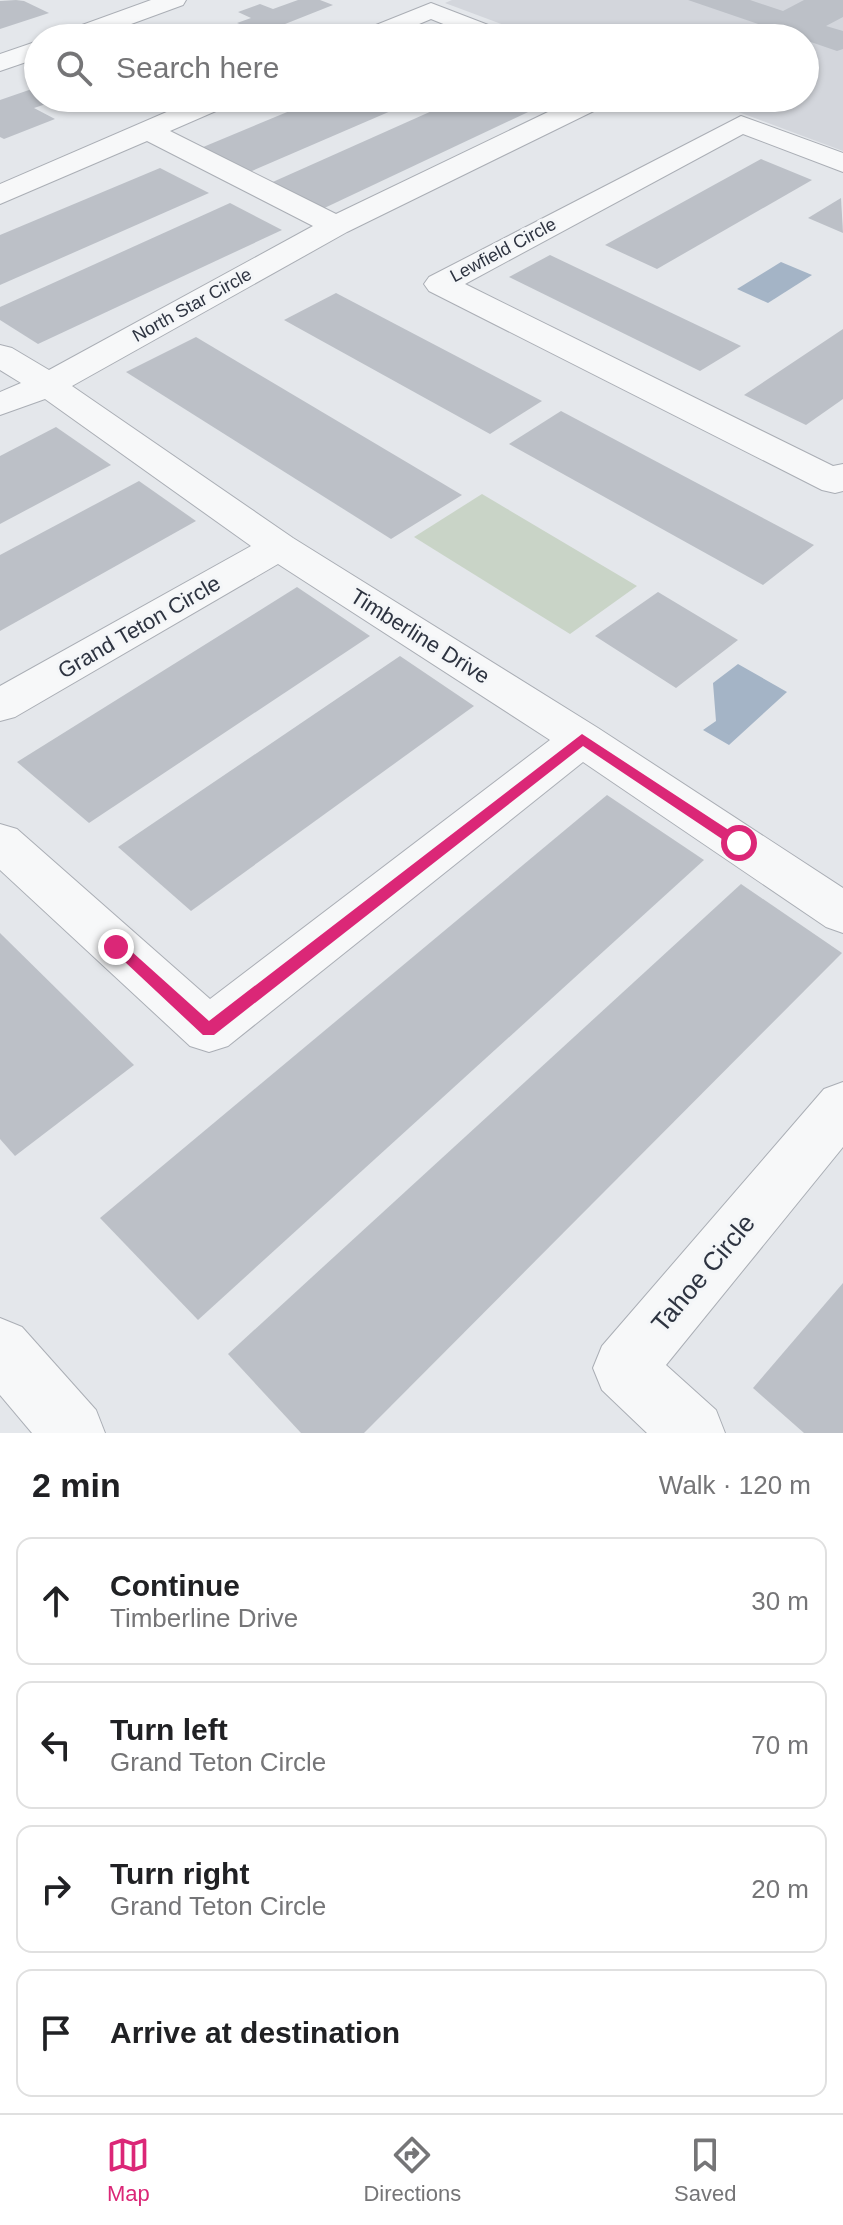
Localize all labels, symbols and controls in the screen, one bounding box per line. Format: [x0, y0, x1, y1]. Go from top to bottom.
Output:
search box [24, 24, 819, 112]
icon: search [52, 46, 96, 90]
text: Search here [116, 51, 279, 84]
street label: Lewfield Circle [447, 214, 559, 286]
street label: North Star Circle [129, 264, 255, 346]
street label: Grand Teton Circle [54, 570, 224, 684]
street label: Timberline Drive [346, 583, 494, 689]
route start [721, 825, 757, 861]
route end [98, 929, 134, 965]
street label: Tahoe Circle [645, 1208, 761, 1338]
text: 2 min [32, 1466, 121, 1504]
text: Walk · 120 m [659, 1470, 811, 1500]
text: Continue [110, 1569, 240, 1602]
icon: ahead [34, 1579, 78, 1623]
text: 30 m [751, 1586, 809, 1616]
text: Timberline Drive [110, 1603, 298, 1633]
text: Turn left [110, 1713, 228, 1746]
icon: left [34, 1723, 78, 1767]
text: 70 m [751, 1730, 809, 1760]
text: Grand Teton Circle [110, 1747, 326, 1777]
text: Turn right [110, 1857, 249, 1890]
icon: right [34, 1867, 78, 1911]
text: 20 m [751, 1874, 809, 1904]
text: Grand Teton Circle [110, 1891, 326, 1921]
icon: arrive [34, 2011, 78, 2055]
text: Arrive at destination [110, 2016, 400, 2049]
tab: Map [106, 2133, 150, 2207]
tab: Directions [363, 2133, 461, 2207]
tab: Saved [674, 2133, 737, 2207]

